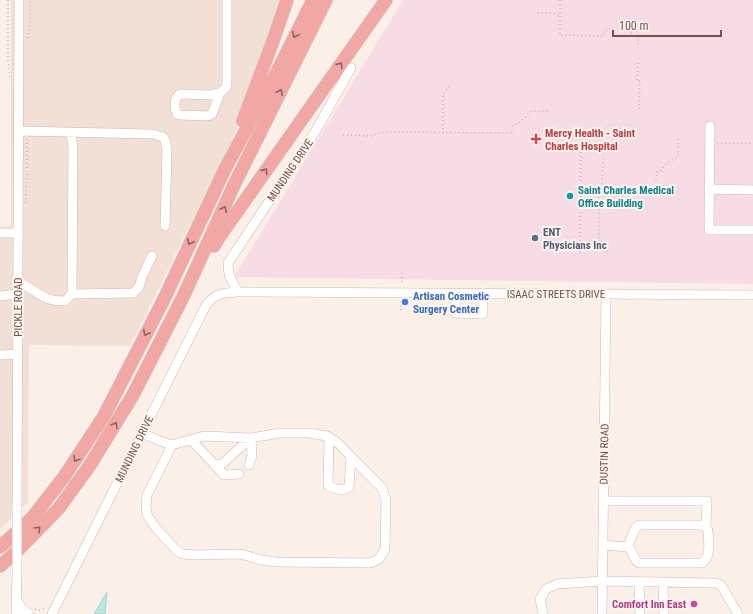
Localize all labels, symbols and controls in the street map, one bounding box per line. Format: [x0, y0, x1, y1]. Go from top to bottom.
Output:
scale bar [613, 12, 721, 38]
text: 100 m [619, 19, 649, 33]
one-way arrow [293, 31, 300, 38]
one-way arrow [335, 62, 343, 69]
one-way arrow [275, 88, 283, 96]
place label: Mercy Health - Saint Charles Hospital [545, 127, 636, 153]
marker: Mercy Health - Saint Charles Hospital [530, 133, 542, 145]
street label: MUNDING DRIVE [265, 136, 316, 204]
one-way arrow [260, 168, 268, 175]
place label: Saint Charles Medical Office Building [578, 184, 674, 210]
marker: Saint Charles Medical Office Building [565, 191, 575, 201]
one-way arrow [219, 205, 227, 213]
place label: ENT Physicians Inc [543, 226, 607, 252]
marker: ENT Physicians Inc [530, 233, 540, 243]
one-way arrow [187, 238, 195, 246]
street label: PICKLE ROAD [12, 277, 25, 337]
street label: ISAAC STREETS DRIVE [507, 288, 606, 301]
place label: Artisan Cosmetic Surgery Center [413, 290, 489, 316]
marker: Artisan Cosmetic Surgery Center [400, 297, 410, 307]
one-way arrow [143, 329, 151, 336]
street label: MUNDING DRIVE [113, 413, 156, 485]
one-way arrow [111, 422, 118, 429]
street label: DUSTIN ROAD [597, 423, 612, 485]
one-way arrow [73, 455, 81, 462]
one-way arrow [33, 526, 41, 534]
place label: Comfort Inn East [612, 598, 687, 611]
marker: Comfort Inn East [689, 599, 699, 609]

